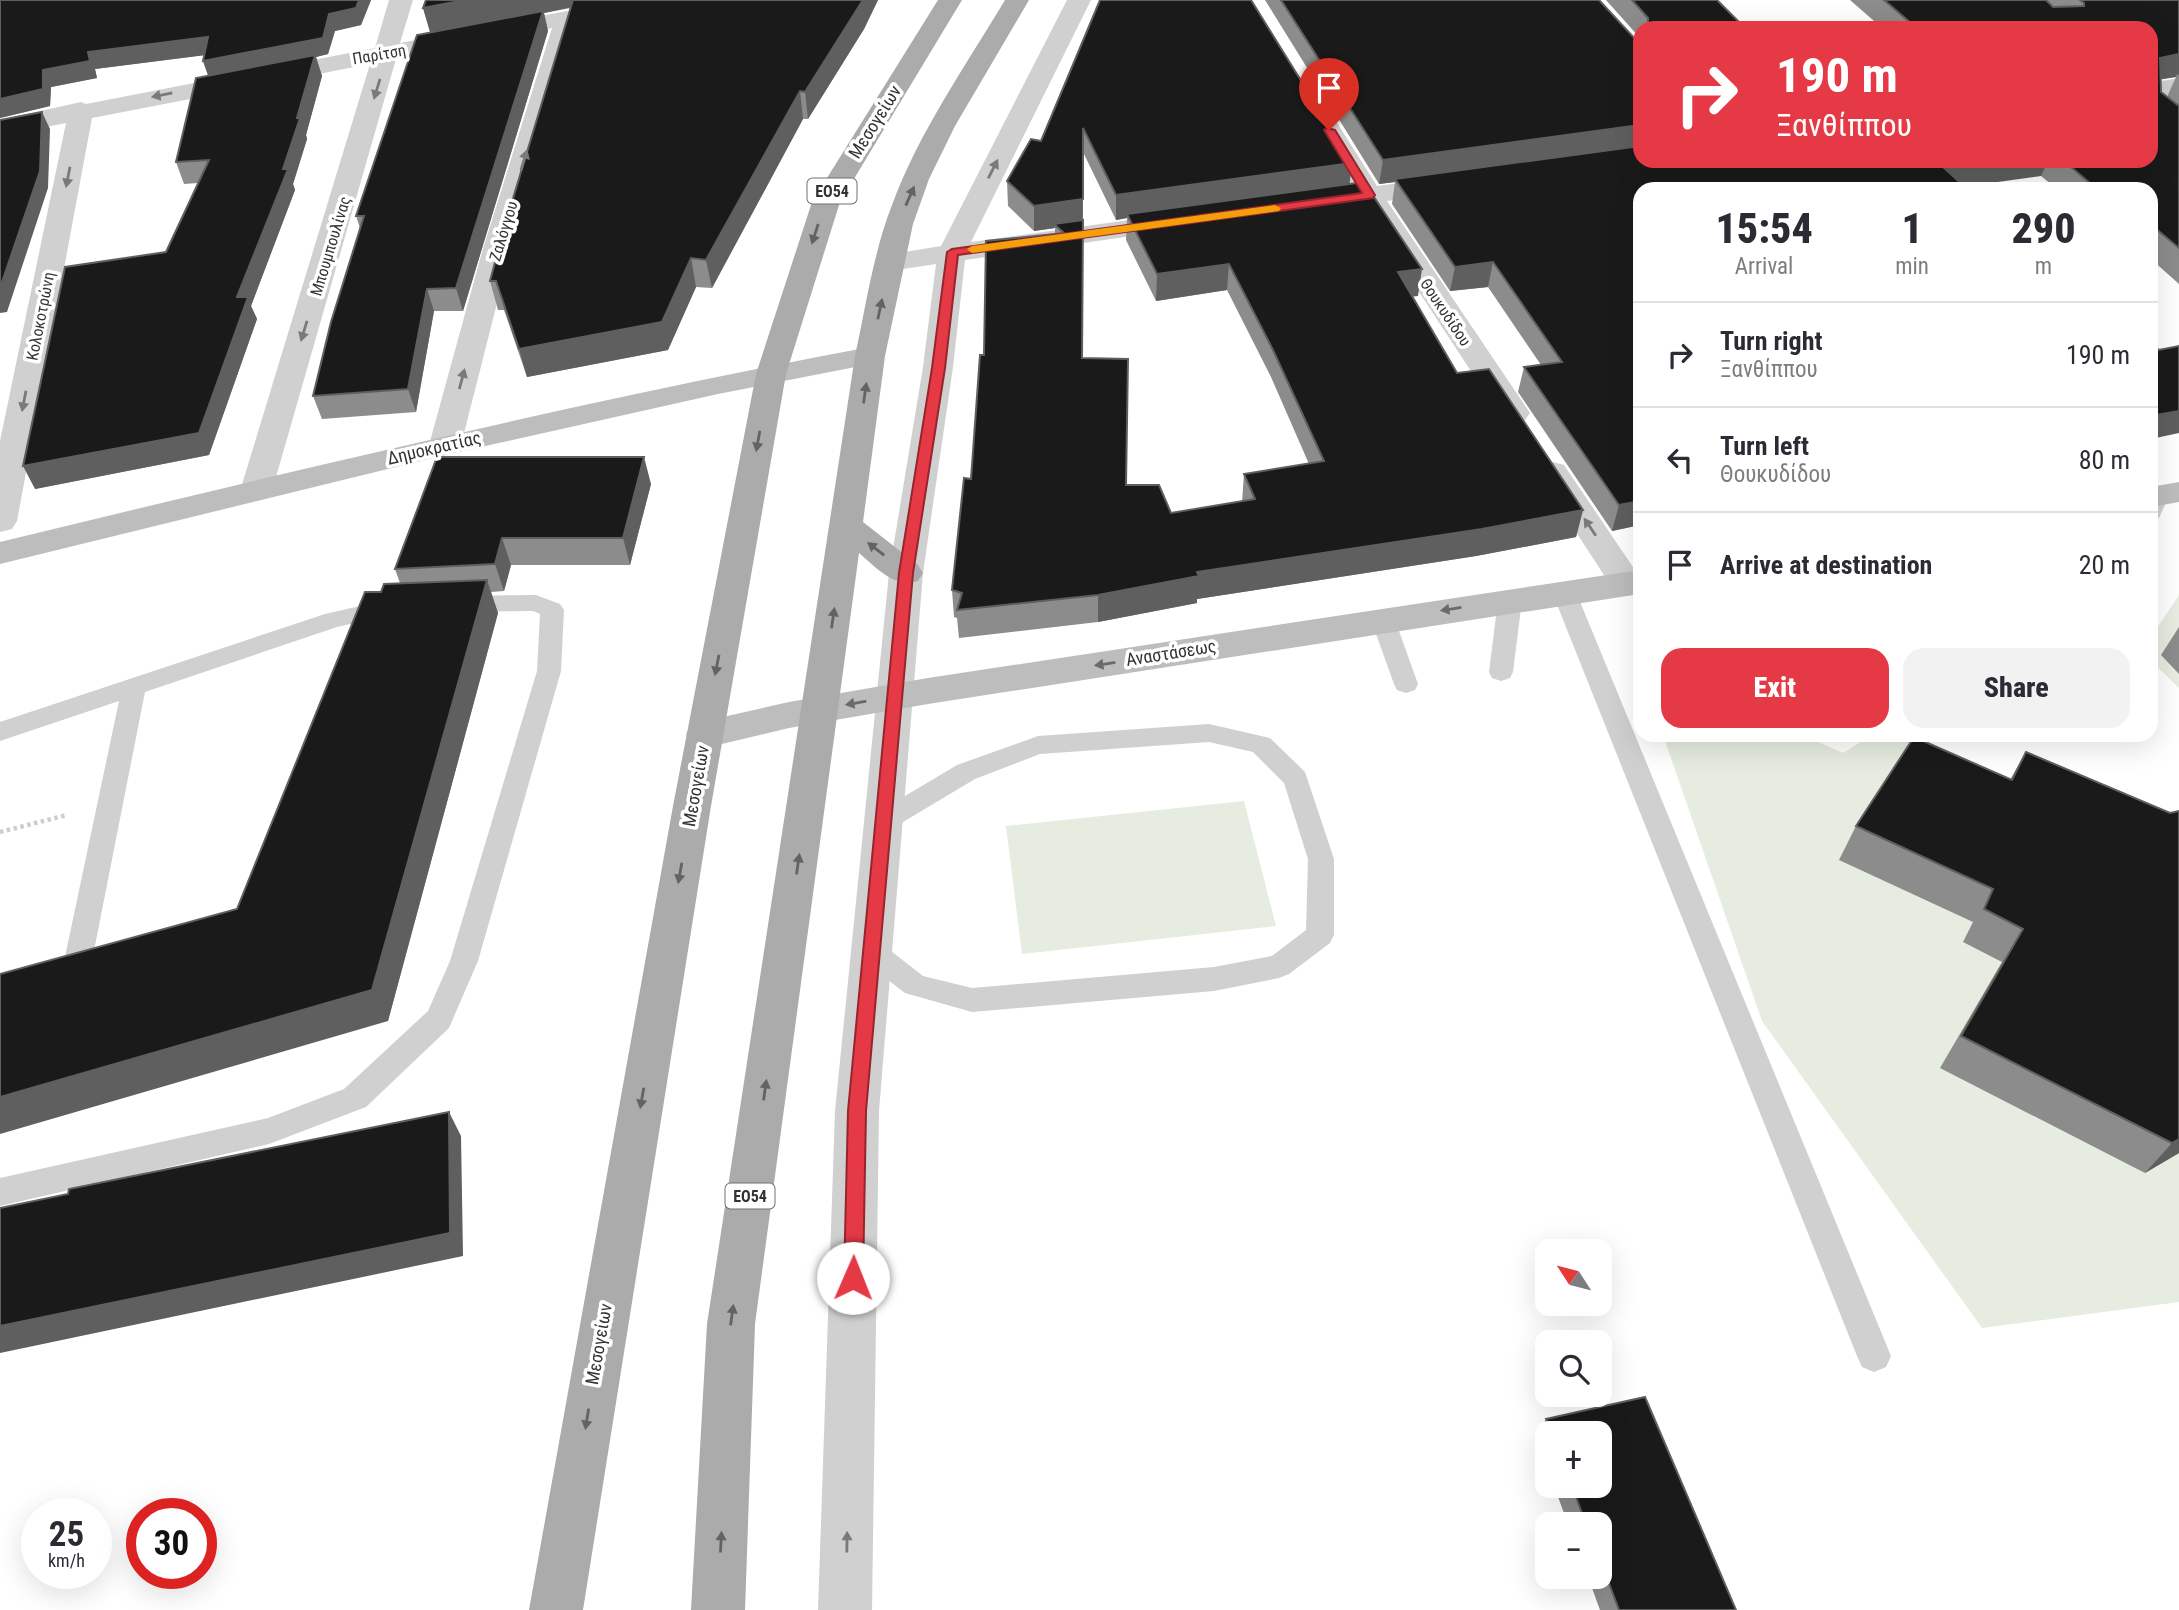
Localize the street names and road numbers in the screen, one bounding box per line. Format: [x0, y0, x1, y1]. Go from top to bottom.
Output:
street label: Παρίτση [351, 40, 407, 69]
street label: Μεσογείων [844, 81, 905, 162]
road number: ΕΟ54 [808, 178, 856, 204]
street label: Μπουμπουλίνας [306, 194, 355, 298]
street label: Ζαλόγγου [485, 199, 522, 263]
street label: Κολοκοτρώνη [23, 270, 58, 362]
street label: Θουκυδίδου [1416, 275, 1475, 350]
street label: Δημοκρατίας [385, 426, 483, 469]
street label: Αναστάσεως [1124, 635, 1218, 670]
street label: Μεσογείων [678, 743, 713, 828]
road number: ΕΟ54 [726, 1184, 774, 1208]
street label: Μεσογείων [581, 1301, 616, 1386]

